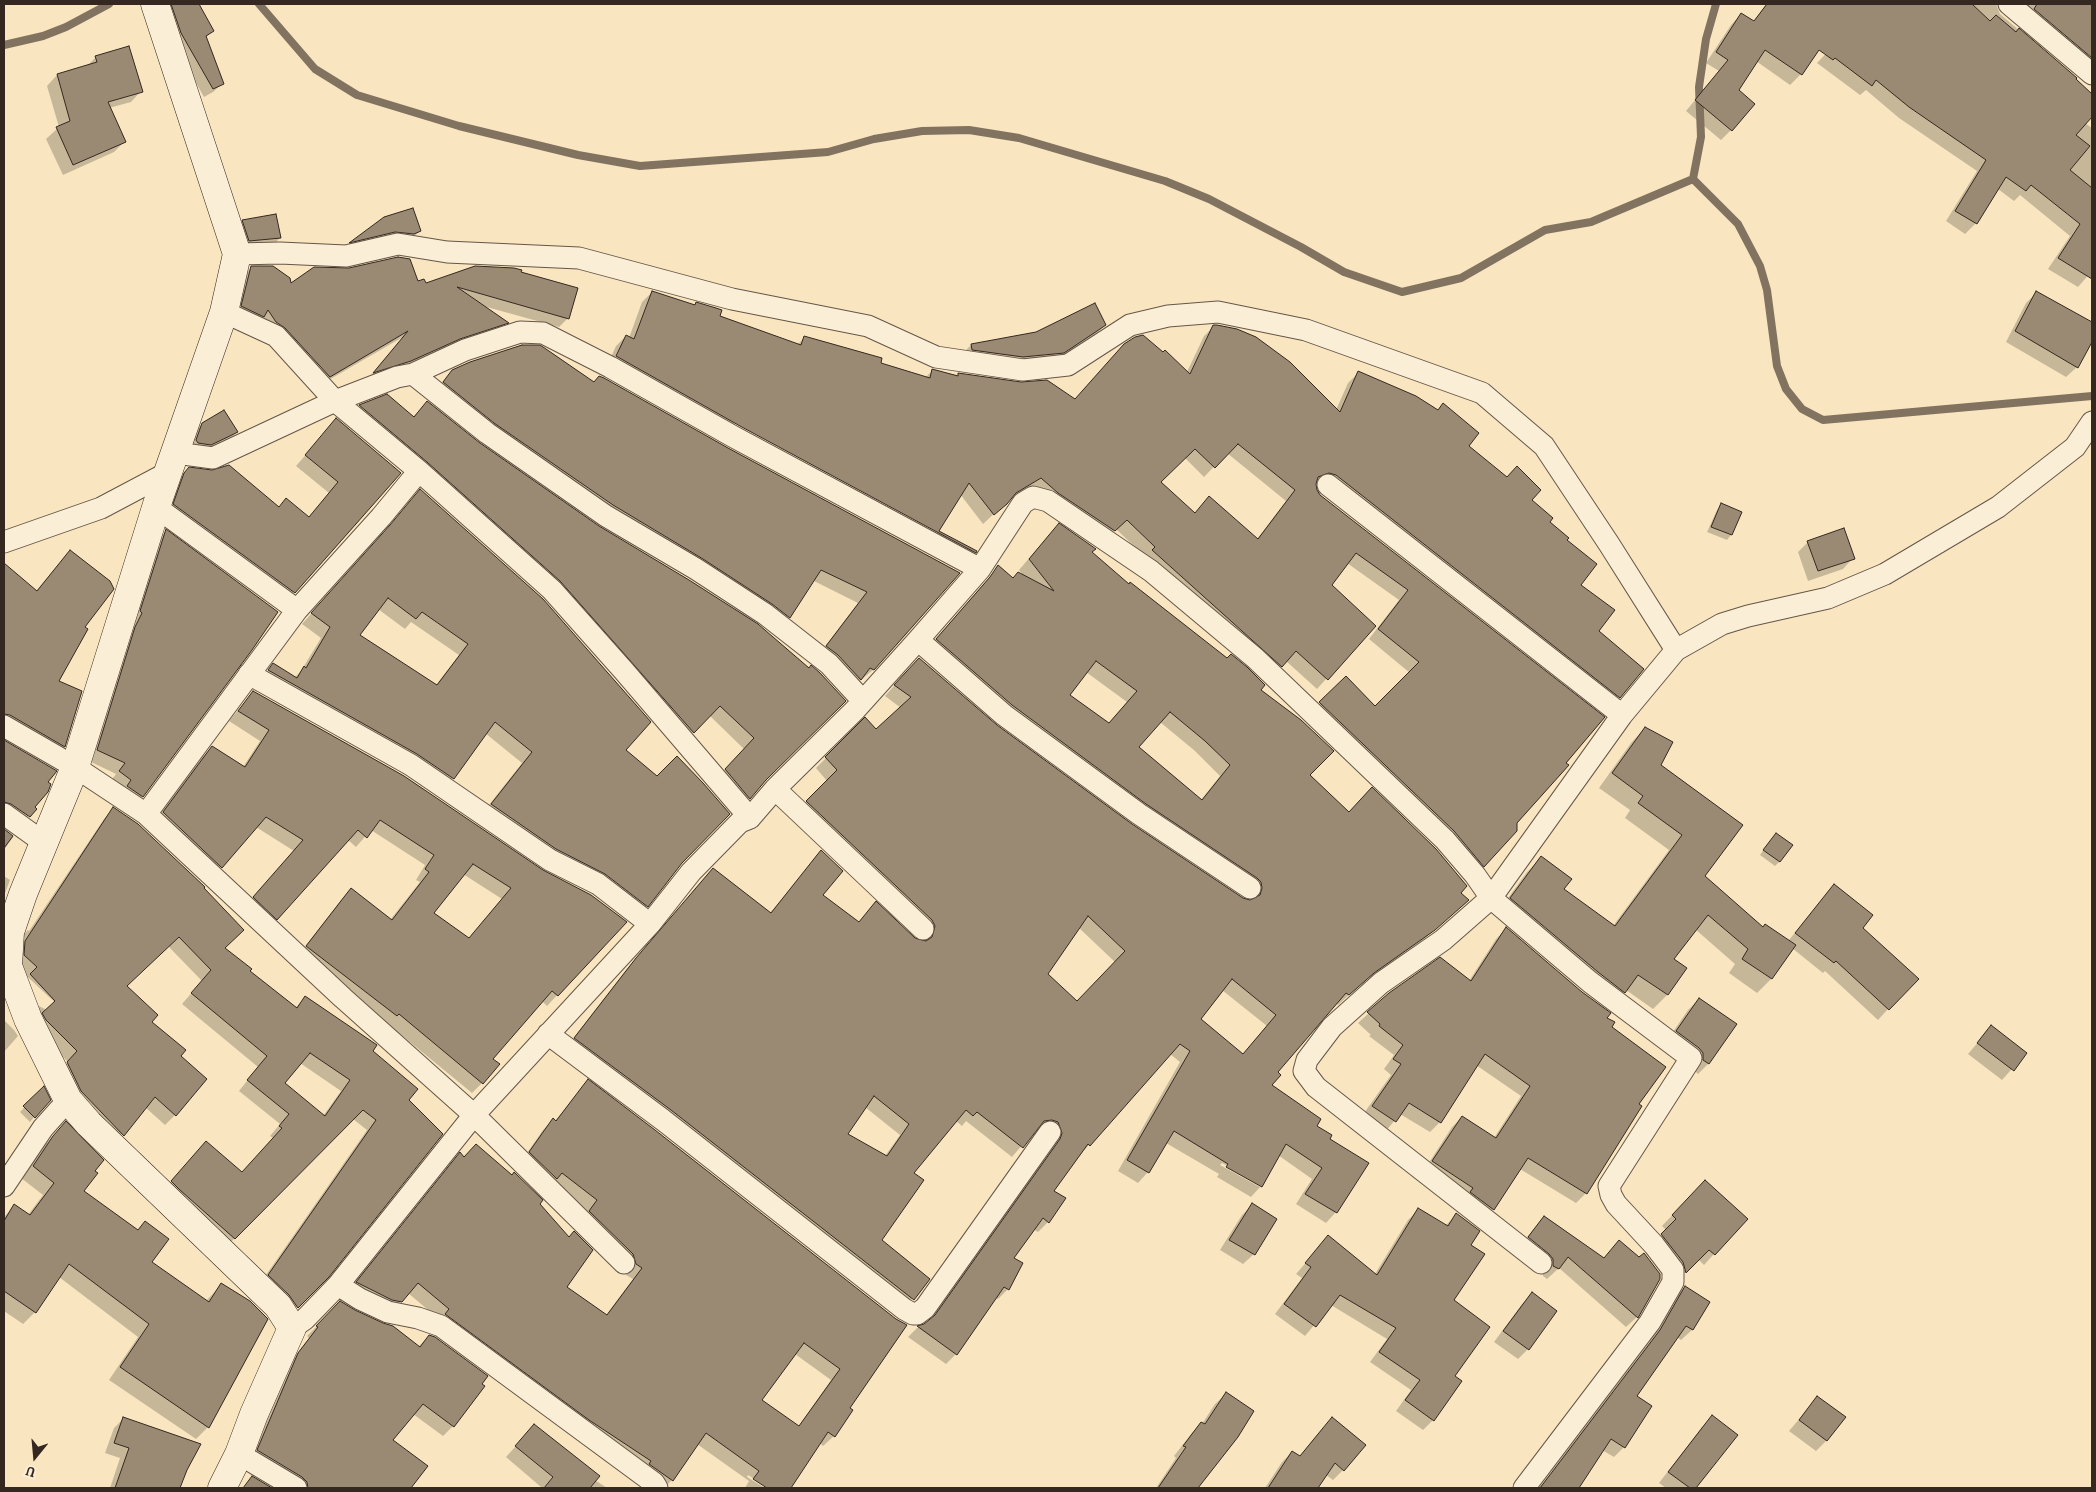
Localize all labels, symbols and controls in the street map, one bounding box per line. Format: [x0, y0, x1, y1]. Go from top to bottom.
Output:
north arrow [10, 1432, 60, 1482]
text: U [23, 1461, 38, 1482]

